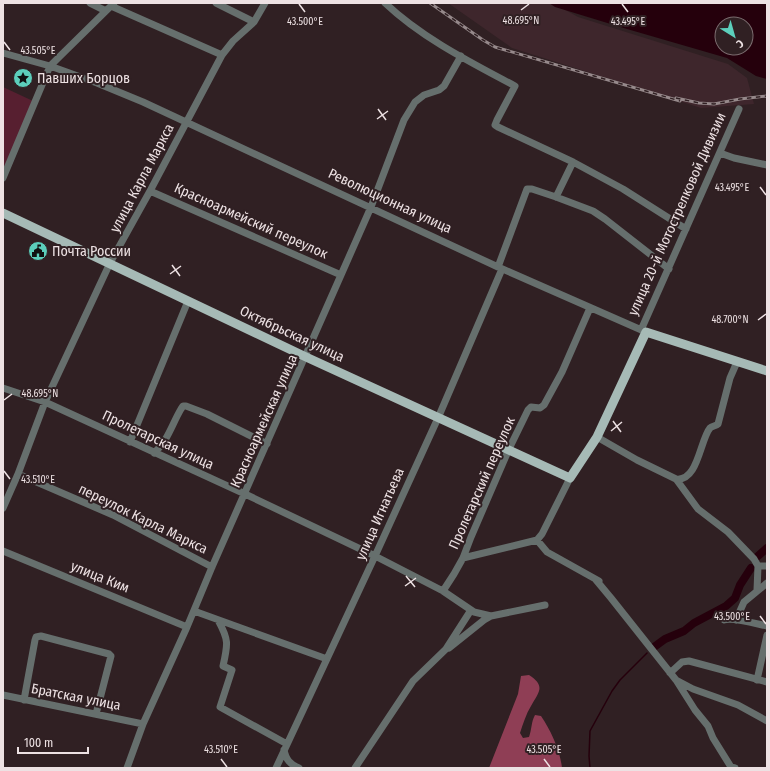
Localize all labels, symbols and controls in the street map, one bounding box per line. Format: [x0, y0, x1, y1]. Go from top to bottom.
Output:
text: 48.695°N [503, 15, 539, 27]
text: 43.500°E [287, 16, 323, 28]
text: 43.495°E [611, 16, 645, 28]
north arrow [714, 16, 754, 56]
text: С [733, 37, 746, 51]
text: 43.505°E [20, 45, 56, 57]
place icon: Павших Борцов [12, 67, 34, 89]
place label: Павших Борцов [37, 70, 130, 87]
street label: улица 20-й Мотострелковой Дивизии [624, 110, 730, 318]
street label: улица Карла Маркса [106, 121, 178, 235]
street label: Революционная улица [325, 165, 455, 237]
street label: Красноармейский переулок [172, 179, 331, 263]
text: 43.495°E [715, 182, 749, 194]
public building icon: Почта России [27, 240, 49, 262]
place label: Почта России [52, 243, 131, 260]
street label: Октябрьская улица [237, 302, 347, 366]
text: 48.700°N [711, 314, 749, 326]
street label: Красноармейская улица [227, 352, 301, 490]
text: 48.695°N [22, 388, 58, 400]
street label: Пролетарская улица [100, 407, 217, 473]
street label: Пролетарский переулок [445, 414, 519, 552]
street label: улица Игнатьева [352, 465, 408, 563]
text: 43.510°E [21, 474, 55, 486]
street label: переулок Карла Маркса [76, 480, 210, 558]
street label: улица Ким [68, 558, 132, 596]
text: 43.500°E [714, 611, 750, 623]
street label: Братская улица [30, 680, 122, 714]
scale bar [18, 729, 88, 755]
text: 100 m [24, 736, 53, 750]
text: 43.510°E [204, 744, 238, 756]
text: 43.505°E [526, 744, 562, 756]

